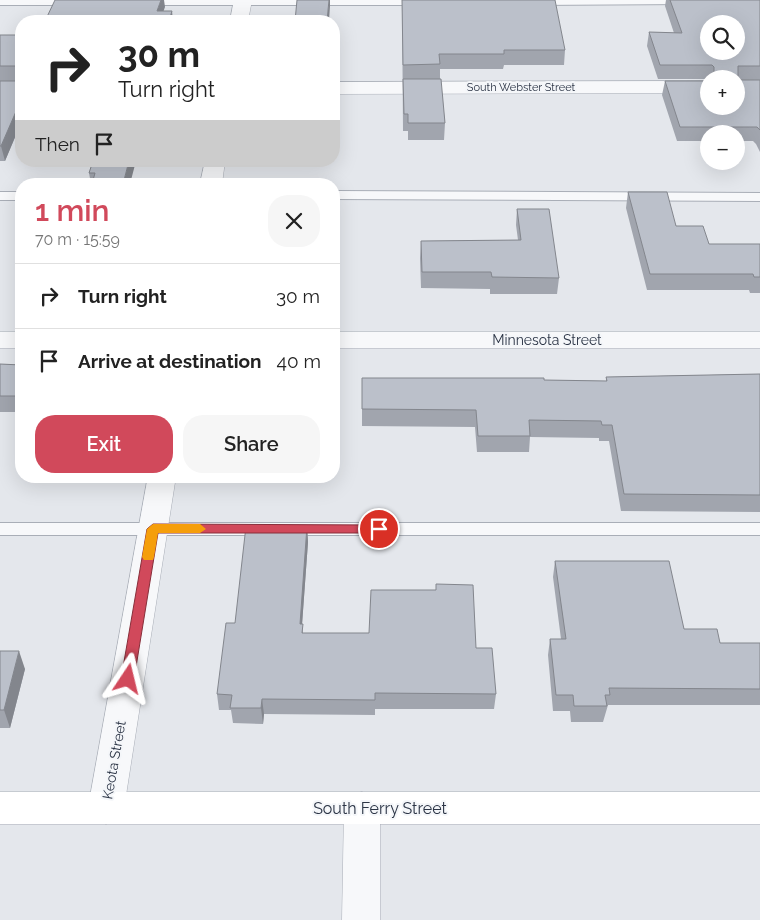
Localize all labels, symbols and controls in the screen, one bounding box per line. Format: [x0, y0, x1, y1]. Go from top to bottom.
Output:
map controls [700, 15, 745, 170]
button: search [700, 15, 745, 60]
text: 30 m [118, 34, 200, 75]
icon: right [35, 35, 100, 100]
button: + [700, 70, 745, 115]
text: Turn right [118, 76, 215, 102]
street label: South Webster Street [467, 81, 576, 94]
button: − [700, 125, 745, 170]
icon: arrive [90, 130, 118, 158]
text: Then [35, 133, 80, 155]
text: 1 min [35, 193, 110, 228]
button: close [268, 195, 320, 247]
text: 70 m · 15:59 [35, 230, 120, 249]
icon: right [35, 282, 63, 310]
text: Turn right [78, 285, 167, 307]
text: 30 m [276, 285, 320, 307]
street label: Minnesota Street [492, 332, 602, 348]
icon: arrive [35, 347, 63, 375]
text: Arrive at destination [78, 350, 262, 372]
text: 40 m [277, 350, 321, 372]
button: Exit [35, 415, 173, 473]
button: Share [183, 415, 320, 473]
pin [358, 508, 400, 550]
icon: arrive [365, 515, 393, 543]
position arrow [101, 652, 153, 704]
street label: Keota Street [99, 719, 129, 801]
street label: South Ferry Street [313, 799, 447, 818]

